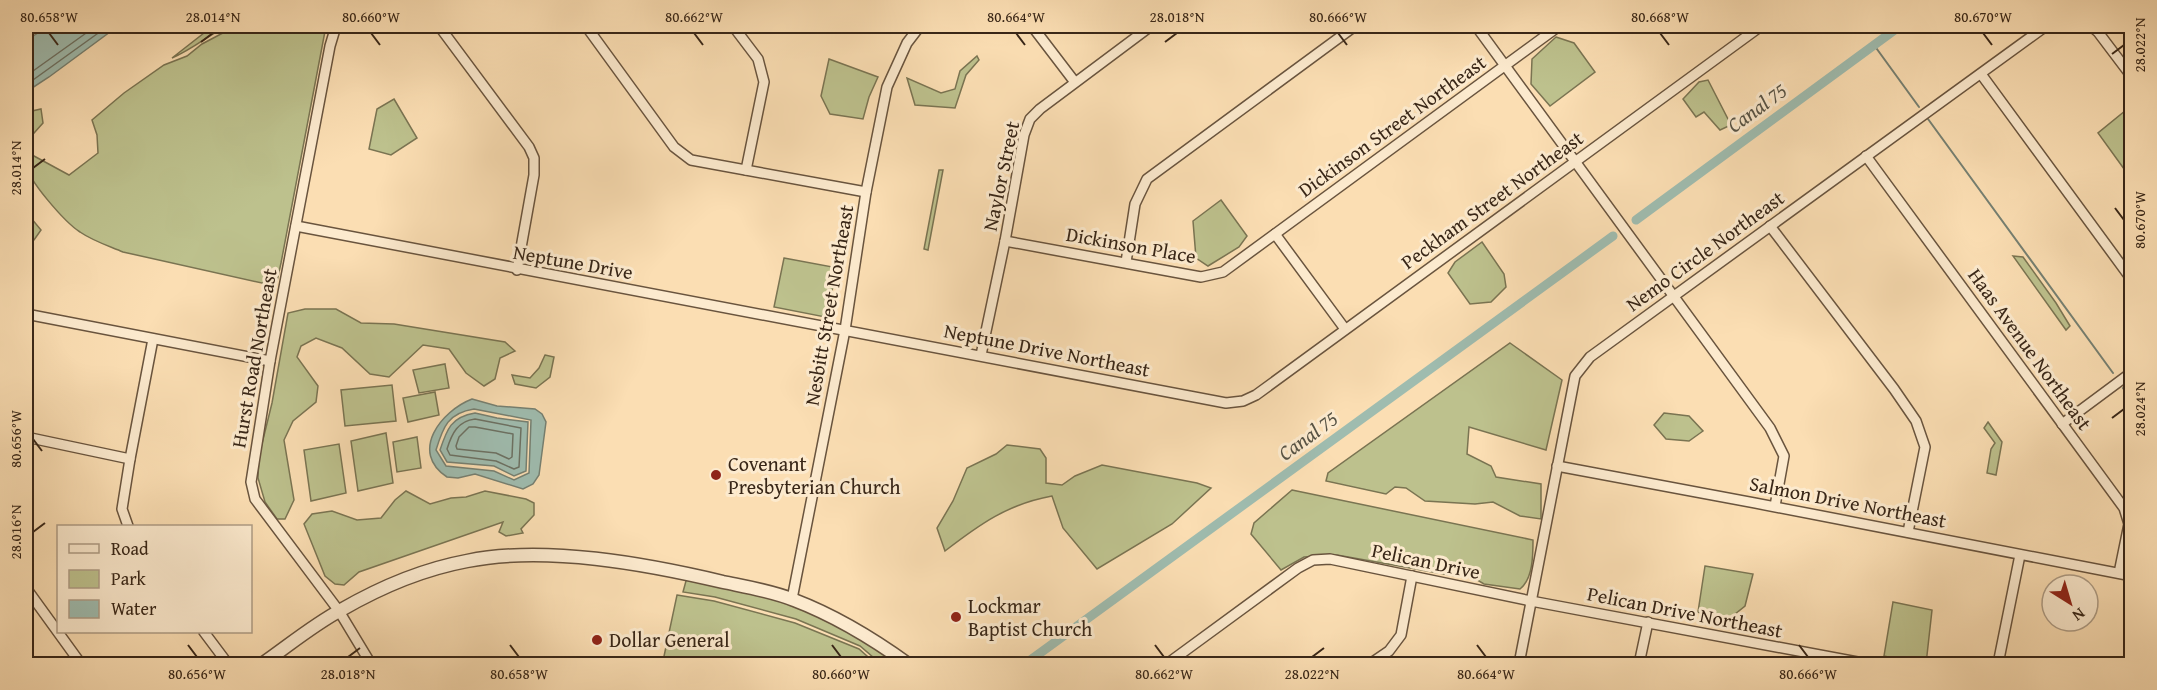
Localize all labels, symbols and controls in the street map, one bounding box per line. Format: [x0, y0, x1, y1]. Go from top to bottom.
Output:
text: 80.658°W [20, 6, 78, 27]
text: 28.014°N [186, 6, 241, 27]
text: 80.660°W [342, 6, 400, 27]
text: 80.662°W [665, 6, 723, 27]
text: 80.664°W [987, 6, 1045, 27]
text: 28.018°N [1150, 6, 1205, 27]
text: 80.666°W [1309, 6, 1367, 27]
text: 80.668°W [1631, 6, 1689, 27]
text: 80.670°W [1954, 6, 2012, 27]
text: 28.022°N [2129, 17, 2150, 72]
street label: Dickinson Street Northeast [1292, 48, 1492, 204]
water label: Canal 75 [1720, 75, 1793, 140]
street label: Naylor Street [975, 118, 1026, 233]
street label: Peckham Street Northeast [1395, 124, 1589, 276]
text: 28.014°N [5, 140, 26, 195]
street label: Nemo Circle Northeast [1620, 183, 1790, 318]
text: 80.670°W [2129, 191, 2150, 249]
street label: Nesbitt Street Northeast [797, 202, 860, 408]
street label: Dickinson Place [1064, 219, 1198, 270]
street label: Neptune Drive [511, 237, 635, 286]
street label: Haas Avenue Northeast [1962, 262, 2099, 436]
street label: Hurst Road Northeast [223, 266, 284, 450]
street label: Neptune Drive Northeast [942, 315, 1152, 384]
text: 28.024°N [2129, 381, 2150, 436]
water label: Canal 75 [1271, 403, 1344, 468]
text: 80.656°W [5, 410, 26, 468]
place label: Covenant Presbyterian Church [728, 449, 900, 501]
marker: Covenant Presbyterian Church [709, 468, 723, 482]
street label: Salmon Drive Northeast [1747, 468, 1949, 535]
text: 28.016°N [5, 504, 26, 559]
legend [57, 525, 252, 633]
text: Road [111, 535, 149, 562]
street label: Pelican Drive [1369, 535, 1483, 586]
text: Park [111, 565, 147, 592]
north arrow [2040, 573, 2100, 633]
street label: Pelican Drive Northeast [1585, 578, 1785, 645]
place label: Lockmar Baptist Church [968, 591, 1092, 643]
text: Water [111, 595, 157, 622]
text: N [2067, 602, 2091, 628]
marker: Lockmar Baptist Church [949, 610, 963, 624]
place label: Dollar General [609, 625, 730, 654]
marker: Dollar General [590, 633, 604, 647]
text: 80.656°W [168, 663, 226, 684]
text: 28.018°N [321, 663, 376, 684]
text: 80.658°W [490, 663, 548, 684]
text: 80.660°W [812, 663, 870, 684]
text: 80.662°W [1135, 663, 1193, 684]
text: 28.022°N [1285, 663, 1340, 684]
text: 80.664°W [1457, 663, 1515, 684]
text: 80.666°W [1779, 663, 1837, 684]

